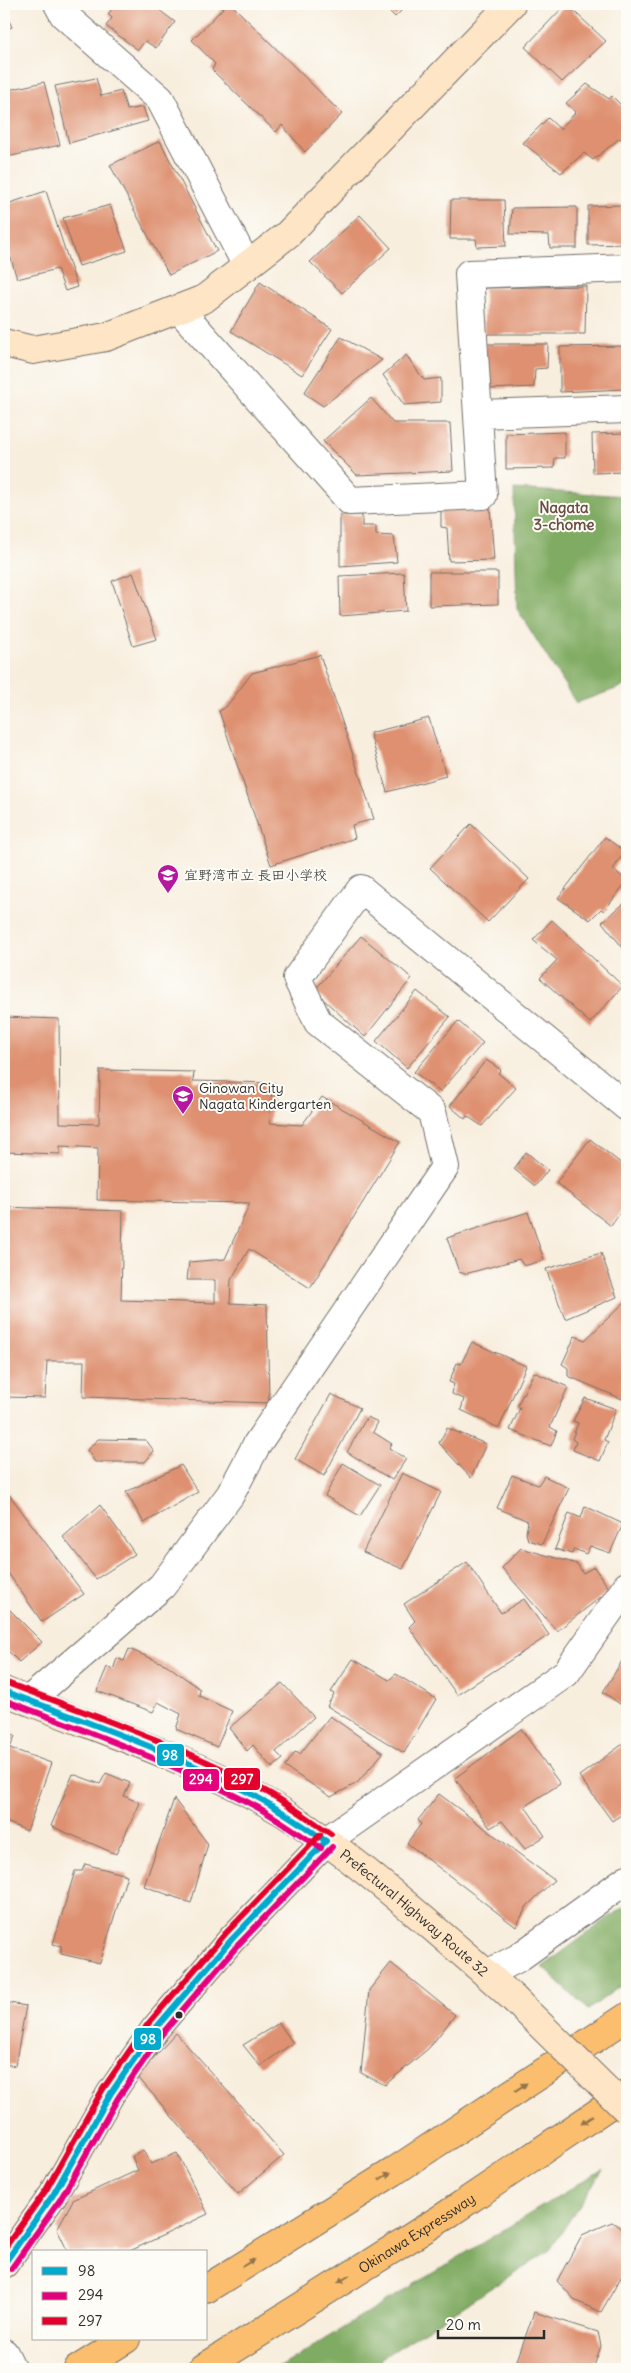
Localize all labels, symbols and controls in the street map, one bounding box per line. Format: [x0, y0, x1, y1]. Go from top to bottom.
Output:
district label: Nagata 3-chome [534, 498, 594, 534]
school or university icon: 宜野湾市立 長田小学校 [156, 863, 180, 894]
place label: 宜野湾市立 長田小学校 [184, 866, 327, 884]
place label: Ginowan City Nagata Kindergarten [199, 1079, 331, 1113]
school or university icon: Ginowan City Nagata Kindergarten [171, 1084, 195, 1115]
line badge: 98 [156, 1743, 185, 1767]
text: 98 [162, 1746, 178, 1764]
line badge: 297 [223, 1767, 261, 1791]
line badge: 294 [182, 1768, 220, 1792]
text: 294 [189, 1770, 213, 1788]
text: 297 [231, 1770, 253, 1788]
street label: Prefectural Highway Route 32 [336, 1845, 492, 1981]
unlabelled marker [174, 2010, 184, 2020]
line badge: 98 [133, 2027, 162, 2051]
text: 98 [140, 2030, 156, 2048]
one-way arrow [514, 2082, 528, 2092]
one-way arrow [580, 2115, 594, 2125]
one-way arrow [379, 2172, 392, 2181]
street label: Okinawa Expressway [355, 2189, 479, 2277]
legend [32, 2250, 208, 2340]
one-way arrow [241, 2258, 254, 2267]
text: 98 [78, 2261, 95, 2280]
one-way arrow [338, 2275, 351, 2284]
text: 294 [78, 2285, 104, 2304]
scale bar [438, 2308, 545, 2340]
text: 297 [78, 2311, 102, 2330]
text: 20 m [446, 2315, 481, 2334]

